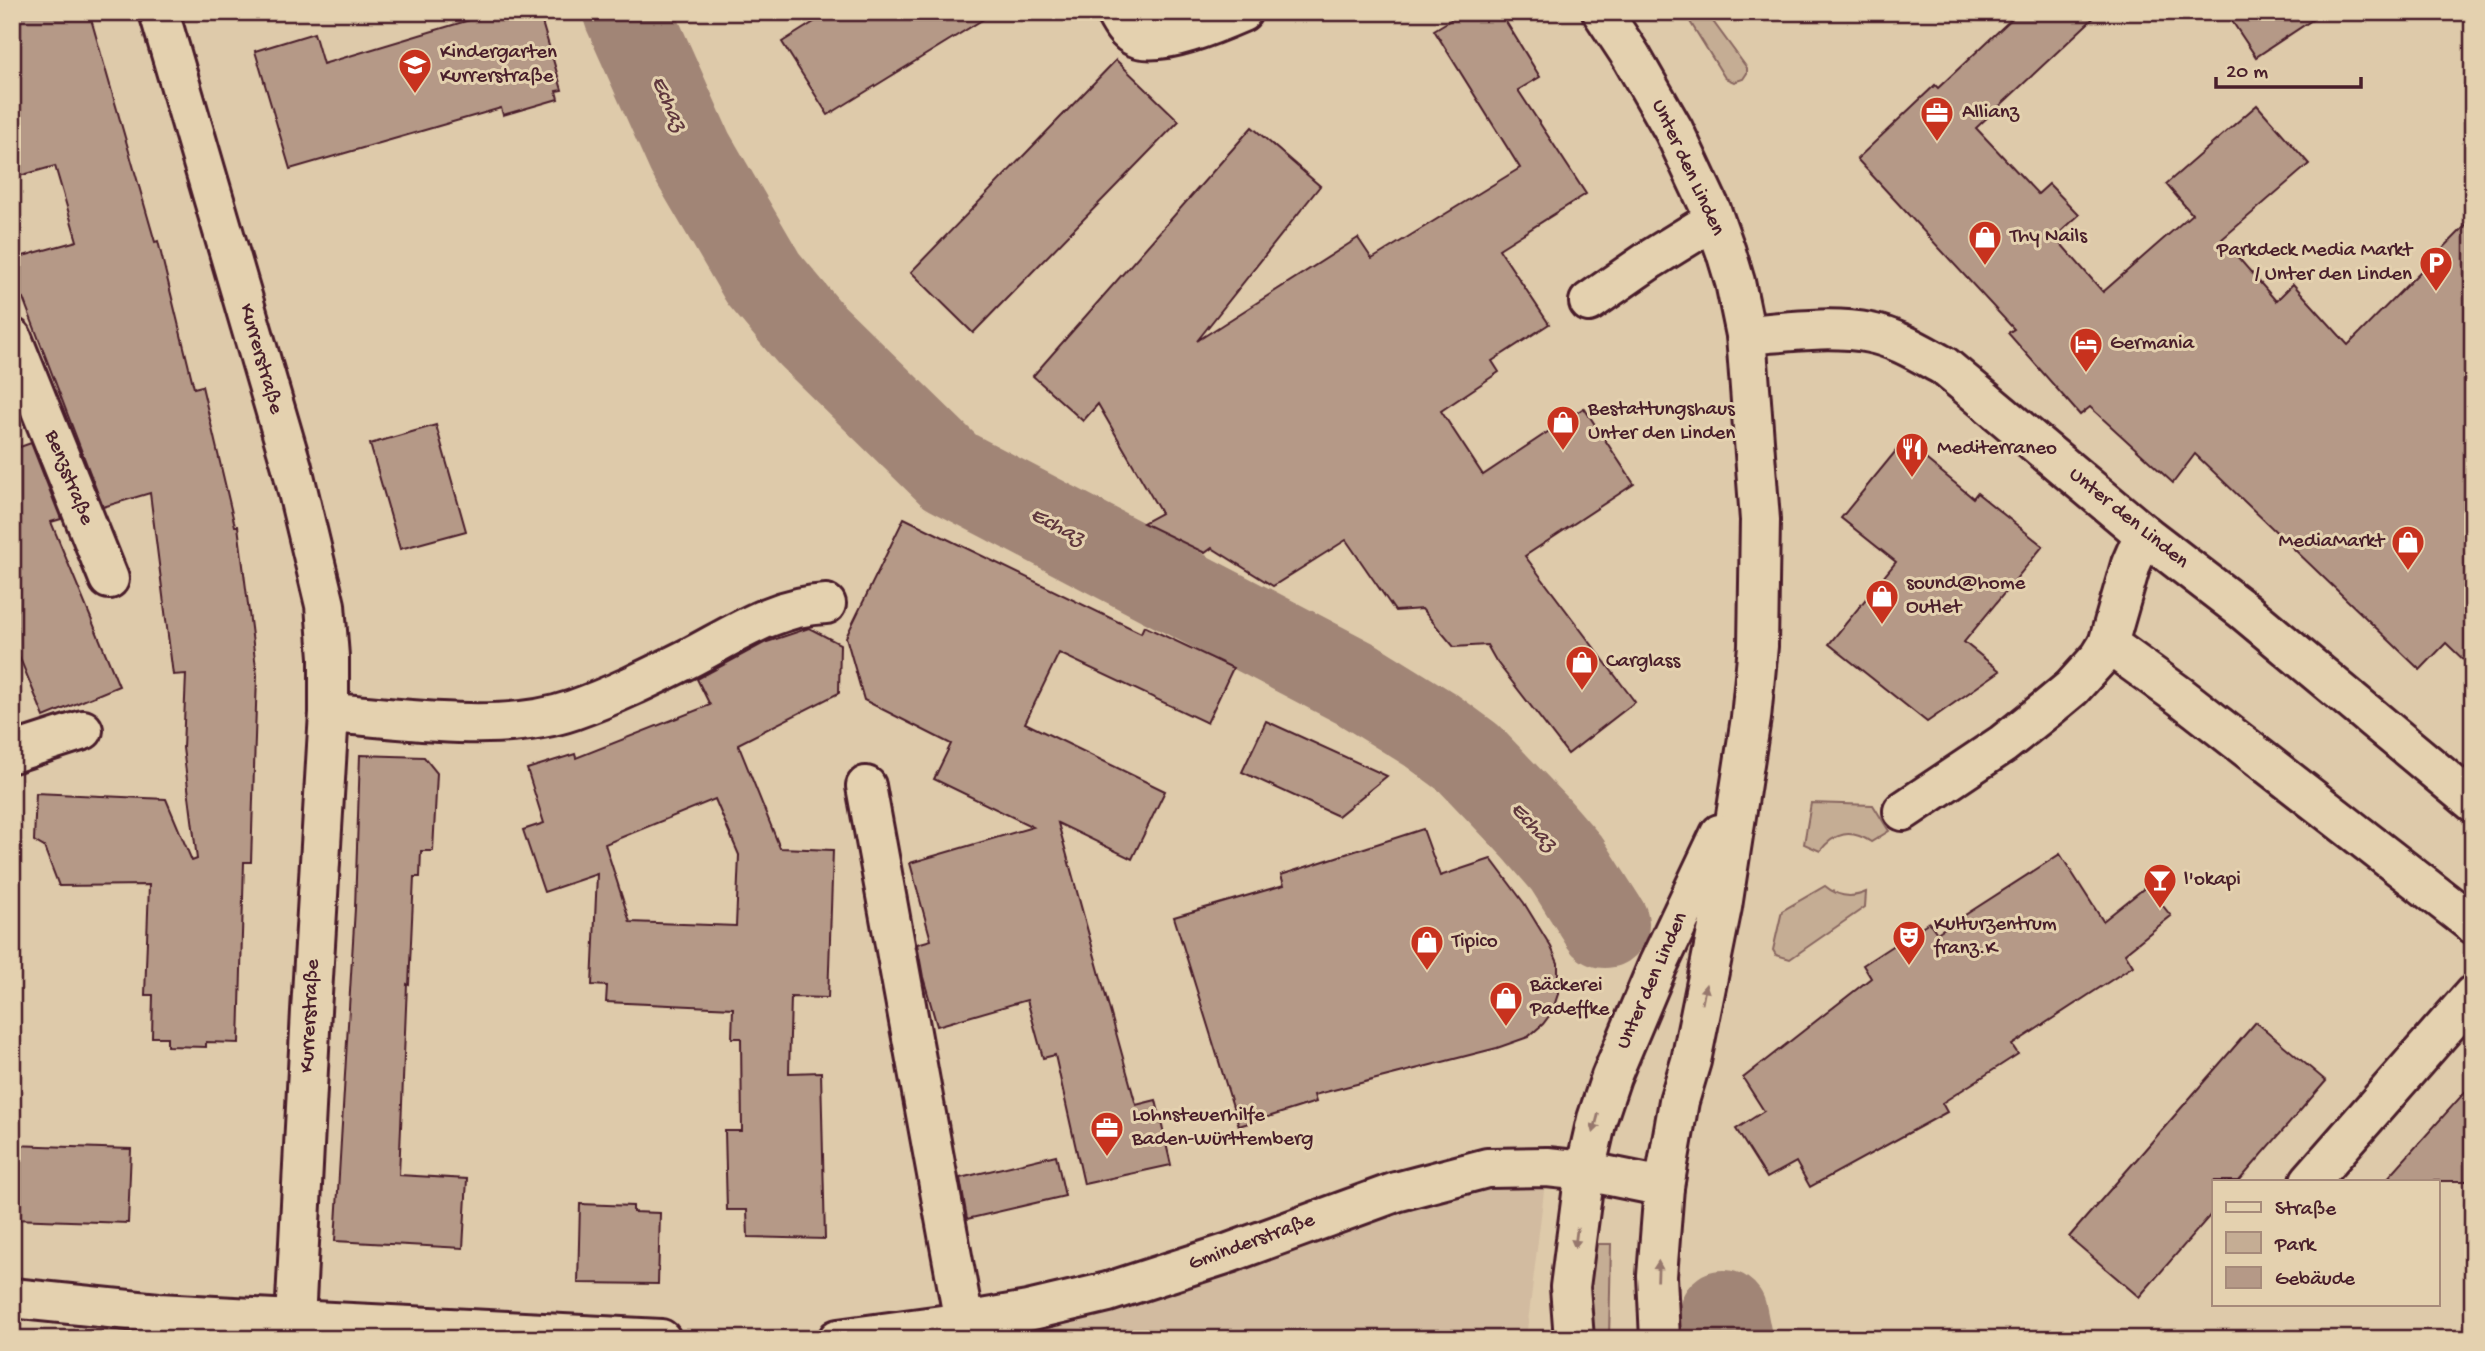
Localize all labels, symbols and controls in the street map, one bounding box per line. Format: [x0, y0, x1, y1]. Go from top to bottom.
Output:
place label: Kindergarten Kurrerstraße [440, 41, 557, 90]
school or university icon: Kindergarten Kurrerstraße [396, 46, 434, 95]
scale bar [2216, 46, 2361, 90]
text: 20 m [2226, 61, 2268, 86]
water label: Echaz [644, 72, 693, 137]
office icon: Allianz [1918, 94, 1956, 143]
street label: Unter den Linden [1645, 96, 1729, 240]
place label: Allianz [1962, 101, 2020, 126]
shop icon: Thy Nails [1966, 218, 2004, 267]
place label: Thy Nails [2009, 225, 2088, 250]
place label: Parkdeck Media Markt / Unter den Linden [2216, 239, 2414, 288]
parking icon: Parkdeck Media Markt / Unter den Linden [2417, 244, 2455, 293]
street label: Kurrerstraße [232, 301, 288, 418]
hotel icon: Germania [2067, 325, 2105, 374]
place label: Germania [2110, 332, 2196, 357]
place label: Bestattungshaus Unter den Linden [1587, 398, 1736, 447]
shop icon: Bestattungshaus Unter den Linden [1544, 403, 1582, 452]
street label: Benzstraße [37, 426, 99, 530]
restaurant icon: Mediterraneo [1893, 430, 1931, 479]
place label: Mediterraneo [1937, 437, 2057, 462]
street label: Unter den Linden [2063, 463, 2193, 575]
water label: Echaz [1025, 502, 1090, 553]
shop icon: MediaMarkt [2389, 523, 2427, 572]
place label: MediaMarkt [2278, 530, 2386, 555]
place label: sound@home Outlet [1906, 572, 2027, 621]
shop icon: sound@home Outlet [1863, 577, 1901, 626]
shop icon: Carglass [1563, 643, 1601, 692]
place label: Carglass [1606, 650, 1681, 675]
water label: Echaz [1504, 797, 1563, 859]
bar icon: l'okapi [2141, 861, 2179, 910]
place label: l'okapi [2184, 868, 2241, 893]
street label: Unter den Linden [1612, 909, 1694, 1053]
place label: Kulturzentrum franz.K [1933, 913, 2057, 962]
theatre icon: Kulturzentrum franz.K [1890, 918, 1928, 967]
shop icon: Tipico [1408, 923, 1446, 972]
place label: Tipico [1451, 930, 1498, 955]
street label: Kurrerstraße [296, 957, 327, 1073]
place label: Bäckerei Padeffke [1529, 974, 1611, 1023]
shop icon: Bäckerei Padeffke [1487, 979, 1525, 1028]
one-way arrow [1699, 983, 1710, 1005]
place label: Lohnsteuerhilfe Baden-Württemberg [1131, 1104, 1313, 1153]
office icon: Lohnsteuerhilfe Baden-Württemberg [1088, 1109, 1126, 1158]
one-way arrow [1590, 1113, 1601, 1135]
legend [2212, 1180, 2440, 1306]
text: Straße [2275, 1198, 2337, 1223]
street label: Gminderstraße [1186, 1208, 1320, 1277]
one-way arrow [1571, 1227, 1582, 1249]
text: Park [2274, 1234, 2318, 1259]
one-way arrow [1652, 1259, 1663, 1281]
text: Gebäude [2275, 1268, 2356, 1293]

